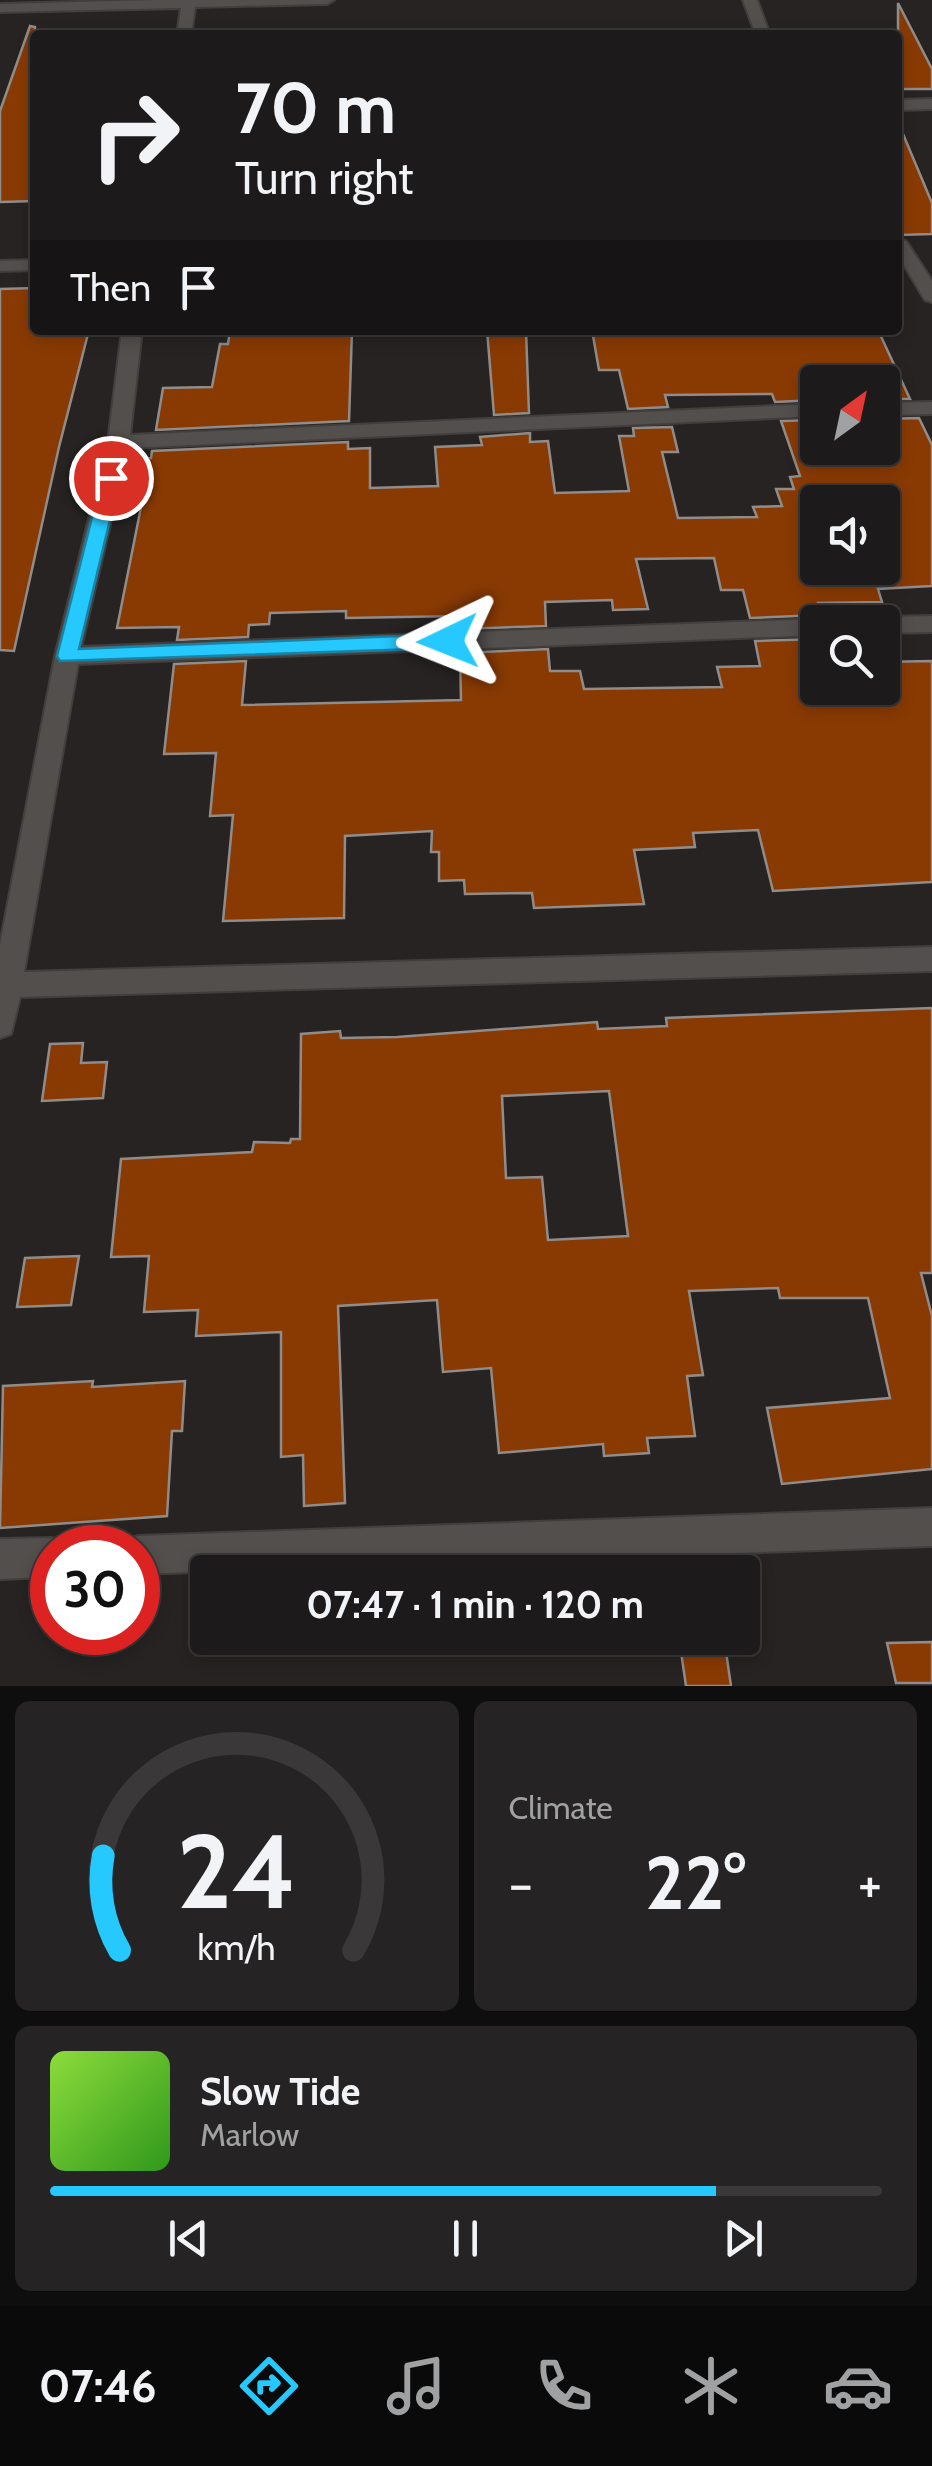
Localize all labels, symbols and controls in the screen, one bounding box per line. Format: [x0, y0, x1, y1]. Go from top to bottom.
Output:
text: 70 m [235, 65, 396, 151]
icon: right [70, 70, 200, 200]
text: Turn right [235, 151, 414, 205]
icon: arrive [171, 260, 226, 315]
text: Then [70, 264, 151, 311]
north arrow [800, 365, 900, 465]
map controls [800, 365, 900, 705]
pin [69, 436, 154, 521]
icon: arrive [84, 451, 139, 506]
button: sound [800, 485, 900, 585]
position arrow [396, 589, 500, 693]
button: search [800, 605, 900, 705]
speed limit sign: 30 [30, 1525, 160, 1655]
text: 07:47 · 1 min · 120 m [306, 1581, 644, 1628]
text: Climate [509, 1788, 613, 1827]
text: 24 [177, 1808, 297, 1934]
text: 22° [645, 1837, 746, 1928]
text: − [509, 1850, 533, 1917]
text: + [858, 1850, 882, 1917]
text: km/h [198, 1926, 276, 1969]
text: Slow Tide [200, 2068, 360, 2115]
text: Marlow [200, 2115, 299, 2154]
icon: previous [161, 2211, 216, 2266]
icon: pause [438, 2211, 493, 2266]
icon: next [716, 2211, 771, 2266]
icon: directions [234, 2351, 304, 2421]
icon: music [381, 2351, 451, 2421]
icon: phone [529, 2351, 599, 2421]
icon: climate [676, 2351, 746, 2421]
icon: car [823, 2351, 893, 2421]
text: 07:46 [39, 2359, 157, 2413]

